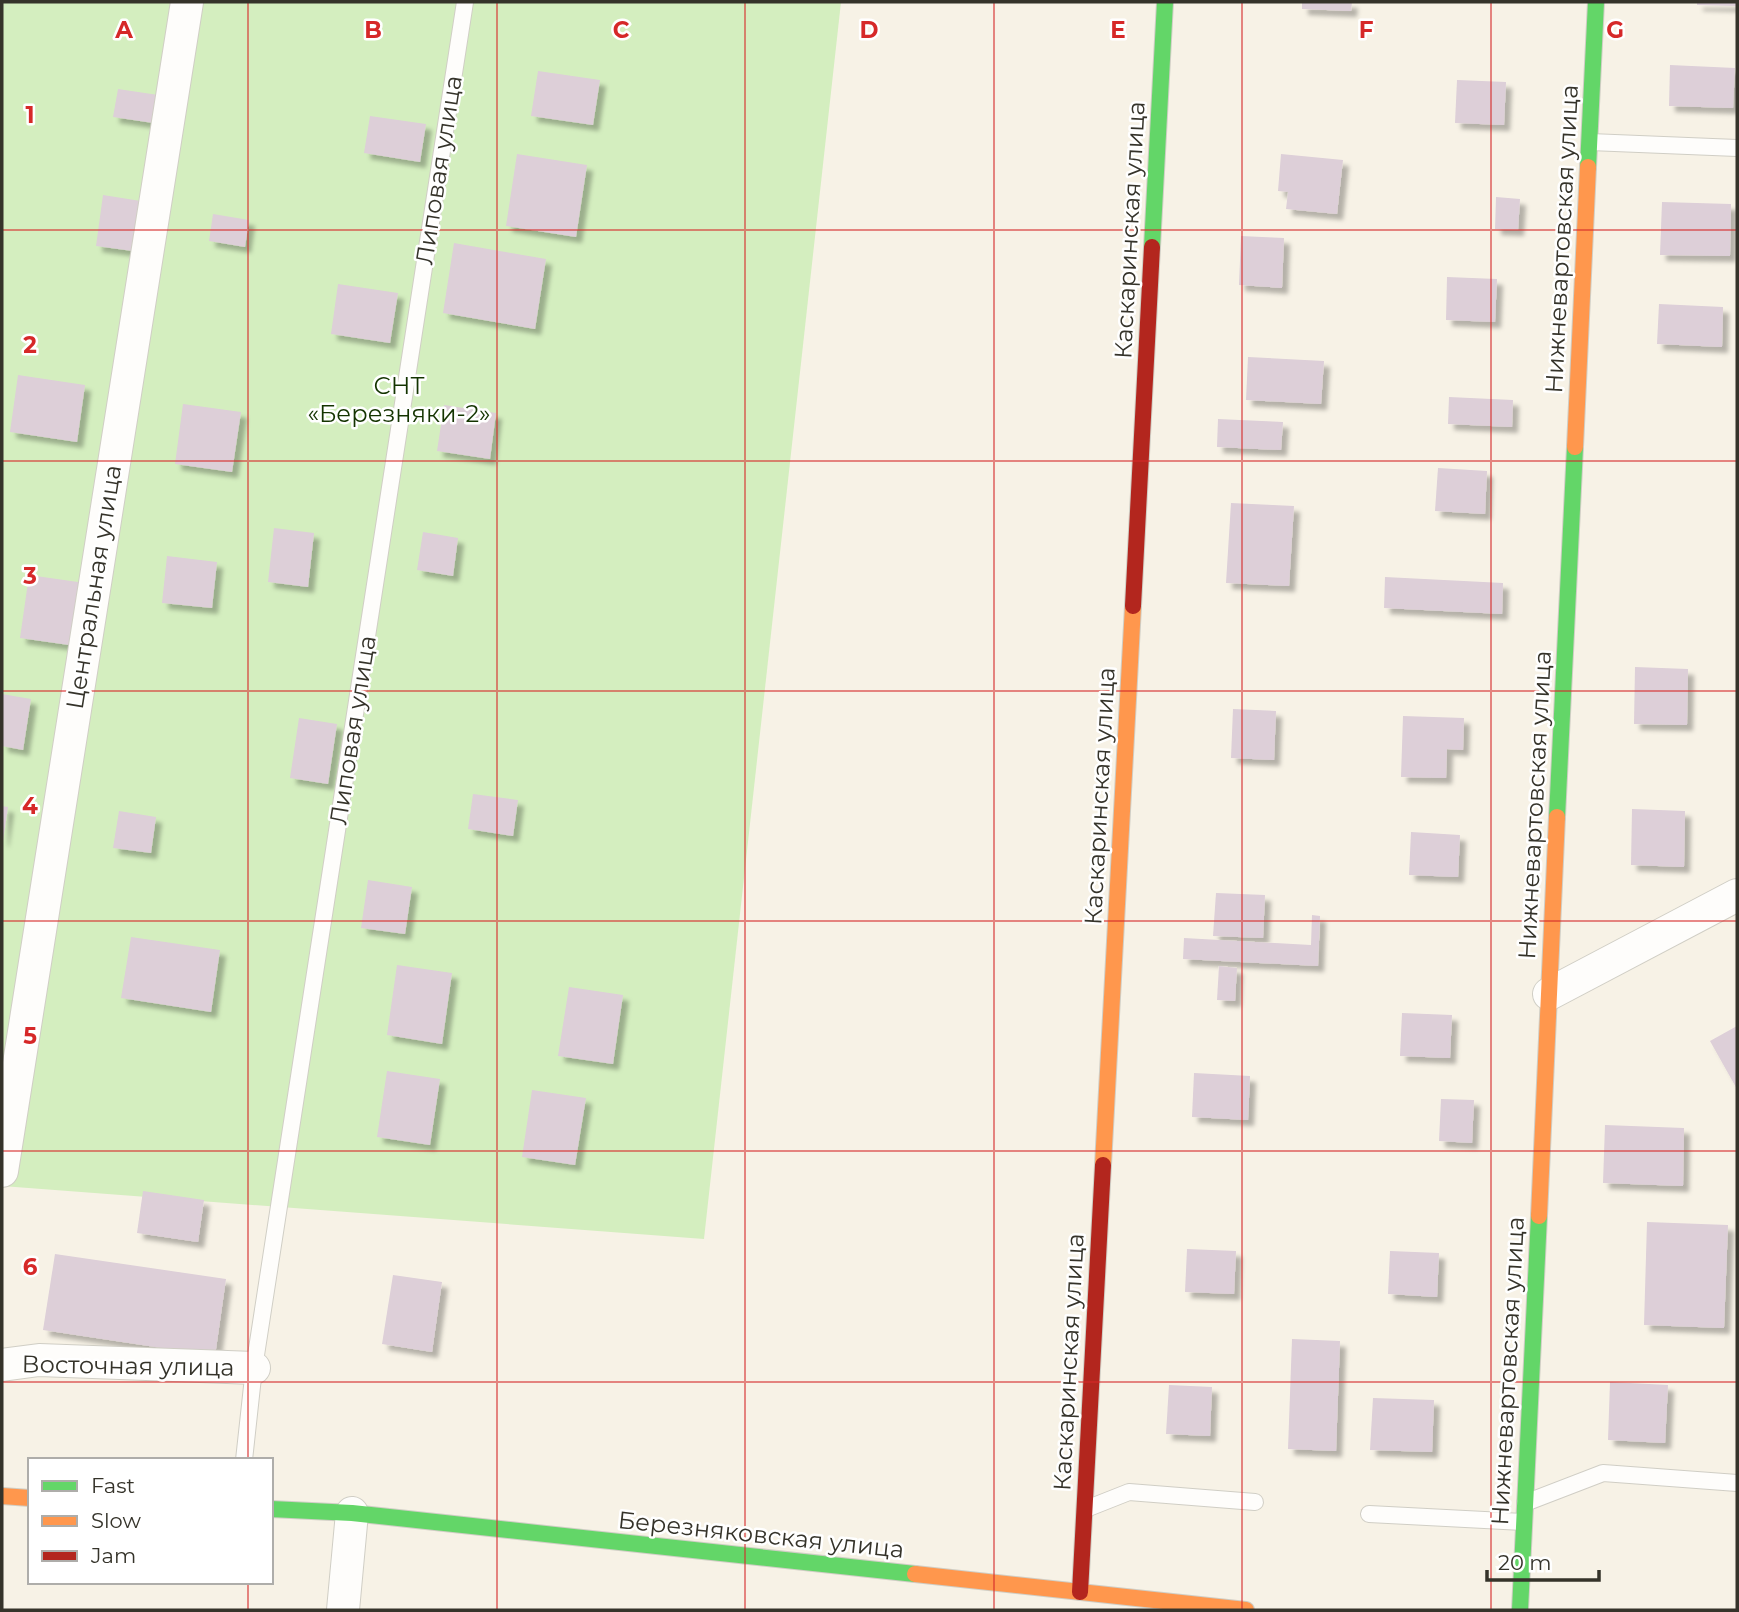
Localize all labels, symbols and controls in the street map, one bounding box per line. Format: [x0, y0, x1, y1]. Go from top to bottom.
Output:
text: A [114, 16, 133, 44]
text: B [364, 16, 382, 44]
text: C [613, 16, 630, 44]
text: D [860, 16, 879, 44]
text: E [1110, 16, 1126, 44]
text: F [1359, 16, 1374, 44]
text: G [1606, 16, 1624, 44]
street label: Липовая улица [409, 73, 468, 267]
street label: Нижневартовская улица [1539, 84, 1584, 394]
street label: Каскаринская улица [1108, 100, 1151, 359]
text: 1 [25, 101, 35, 129]
text: 2 [23, 331, 37, 359]
park label: СНТ «Березняки-2» [308, 371, 490, 428]
street label: Центральная улица [60, 463, 127, 711]
text: 3 [22, 562, 37, 590]
street label: Липовая улица [323, 633, 382, 827]
street label: Нижневартовская улица [1512, 650, 1557, 960]
street label: Каскаринская улица [1078, 666, 1121, 925]
text: 4 [22, 792, 38, 820]
text: 5 [23, 1022, 37, 1050]
street label: Нижневартовская улица [1485, 1216, 1530, 1526]
street label: Каскаринская улица [1047, 1232, 1090, 1491]
text: 6 [23, 1253, 38, 1281]
street label: Восточная улица [21, 1349, 235, 1382]
legend [28, 1458, 273, 1584]
text: Fast [91, 1473, 135, 1498]
street label: Березняковская улица [617, 1505, 906, 1564]
text: Slow [91, 1508, 141, 1533]
scale bar [1487, 1538, 1599, 1582]
text: Jam [90, 1543, 136, 1568]
text: 20 m [1498, 1550, 1552, 1575]

